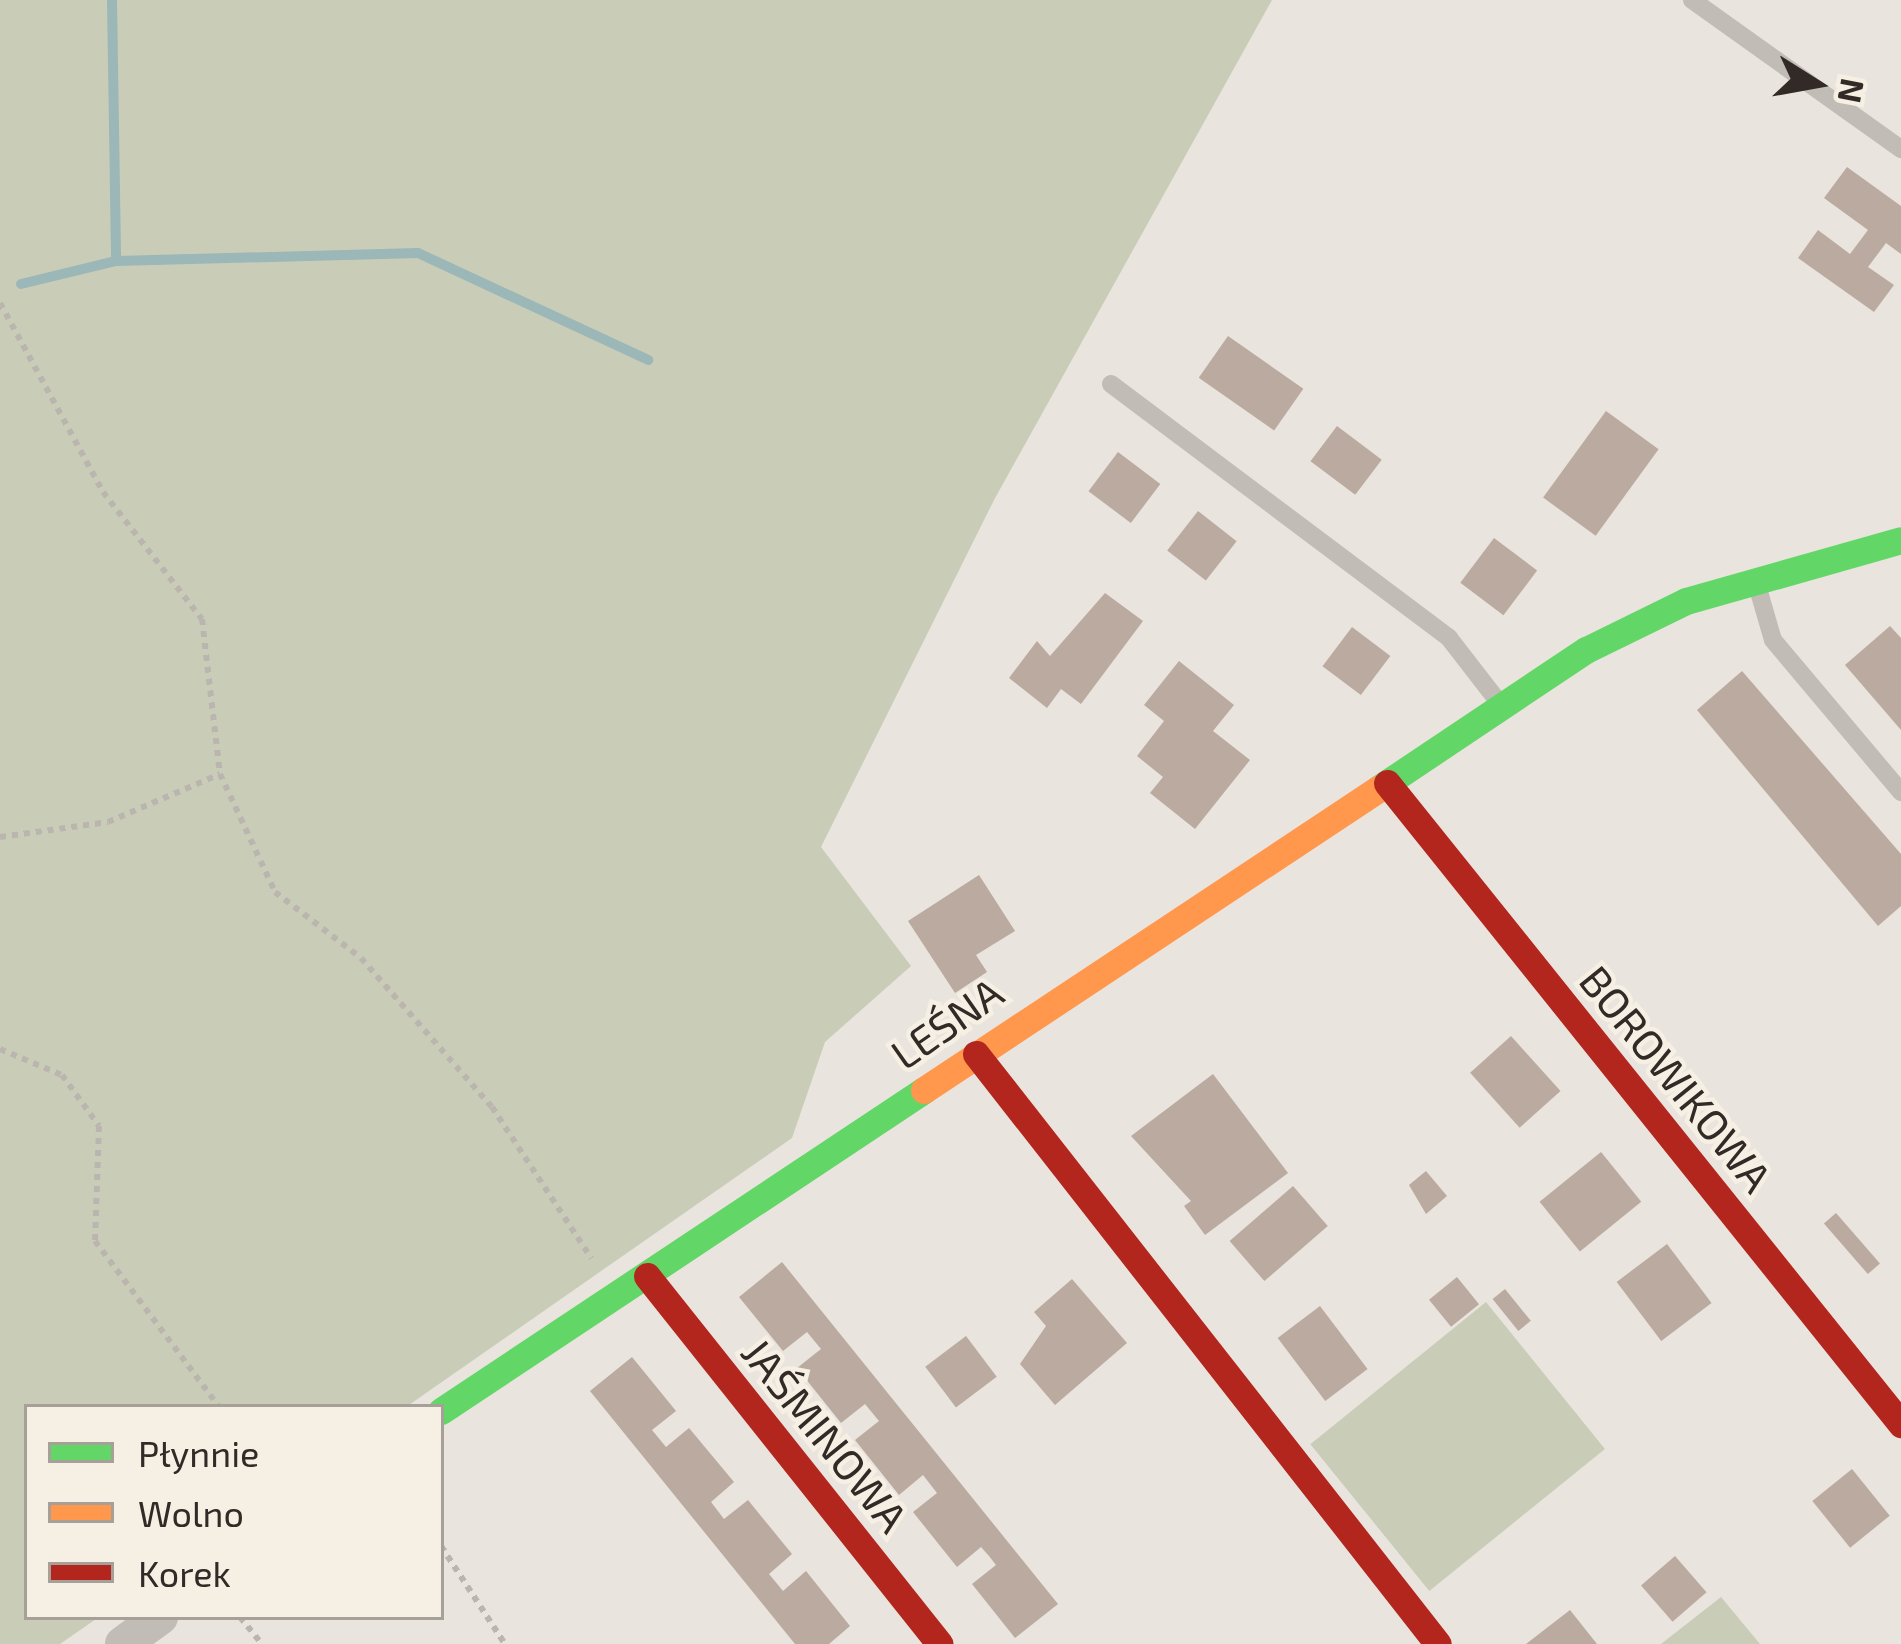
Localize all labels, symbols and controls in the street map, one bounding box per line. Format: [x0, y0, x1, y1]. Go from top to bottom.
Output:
north arrow [1757, 24, 1877, 144]
text: N [1830, 75, 1874, 106]
street label: BOROWIKOWA [1571, 955, 1783, 1201]
street label: LEŚNA [881, 966, 1011, 1078]
street label: JAŚMINOWA [733, 1327, 919, 1541]
legend [24, 1404, 444, 1620]
text: Płynnie [138, 1431, 259, 1474]
text: Wolno [138, 1491, 244, 1534]
text: Korek [138, 1551, 231, 1594]

